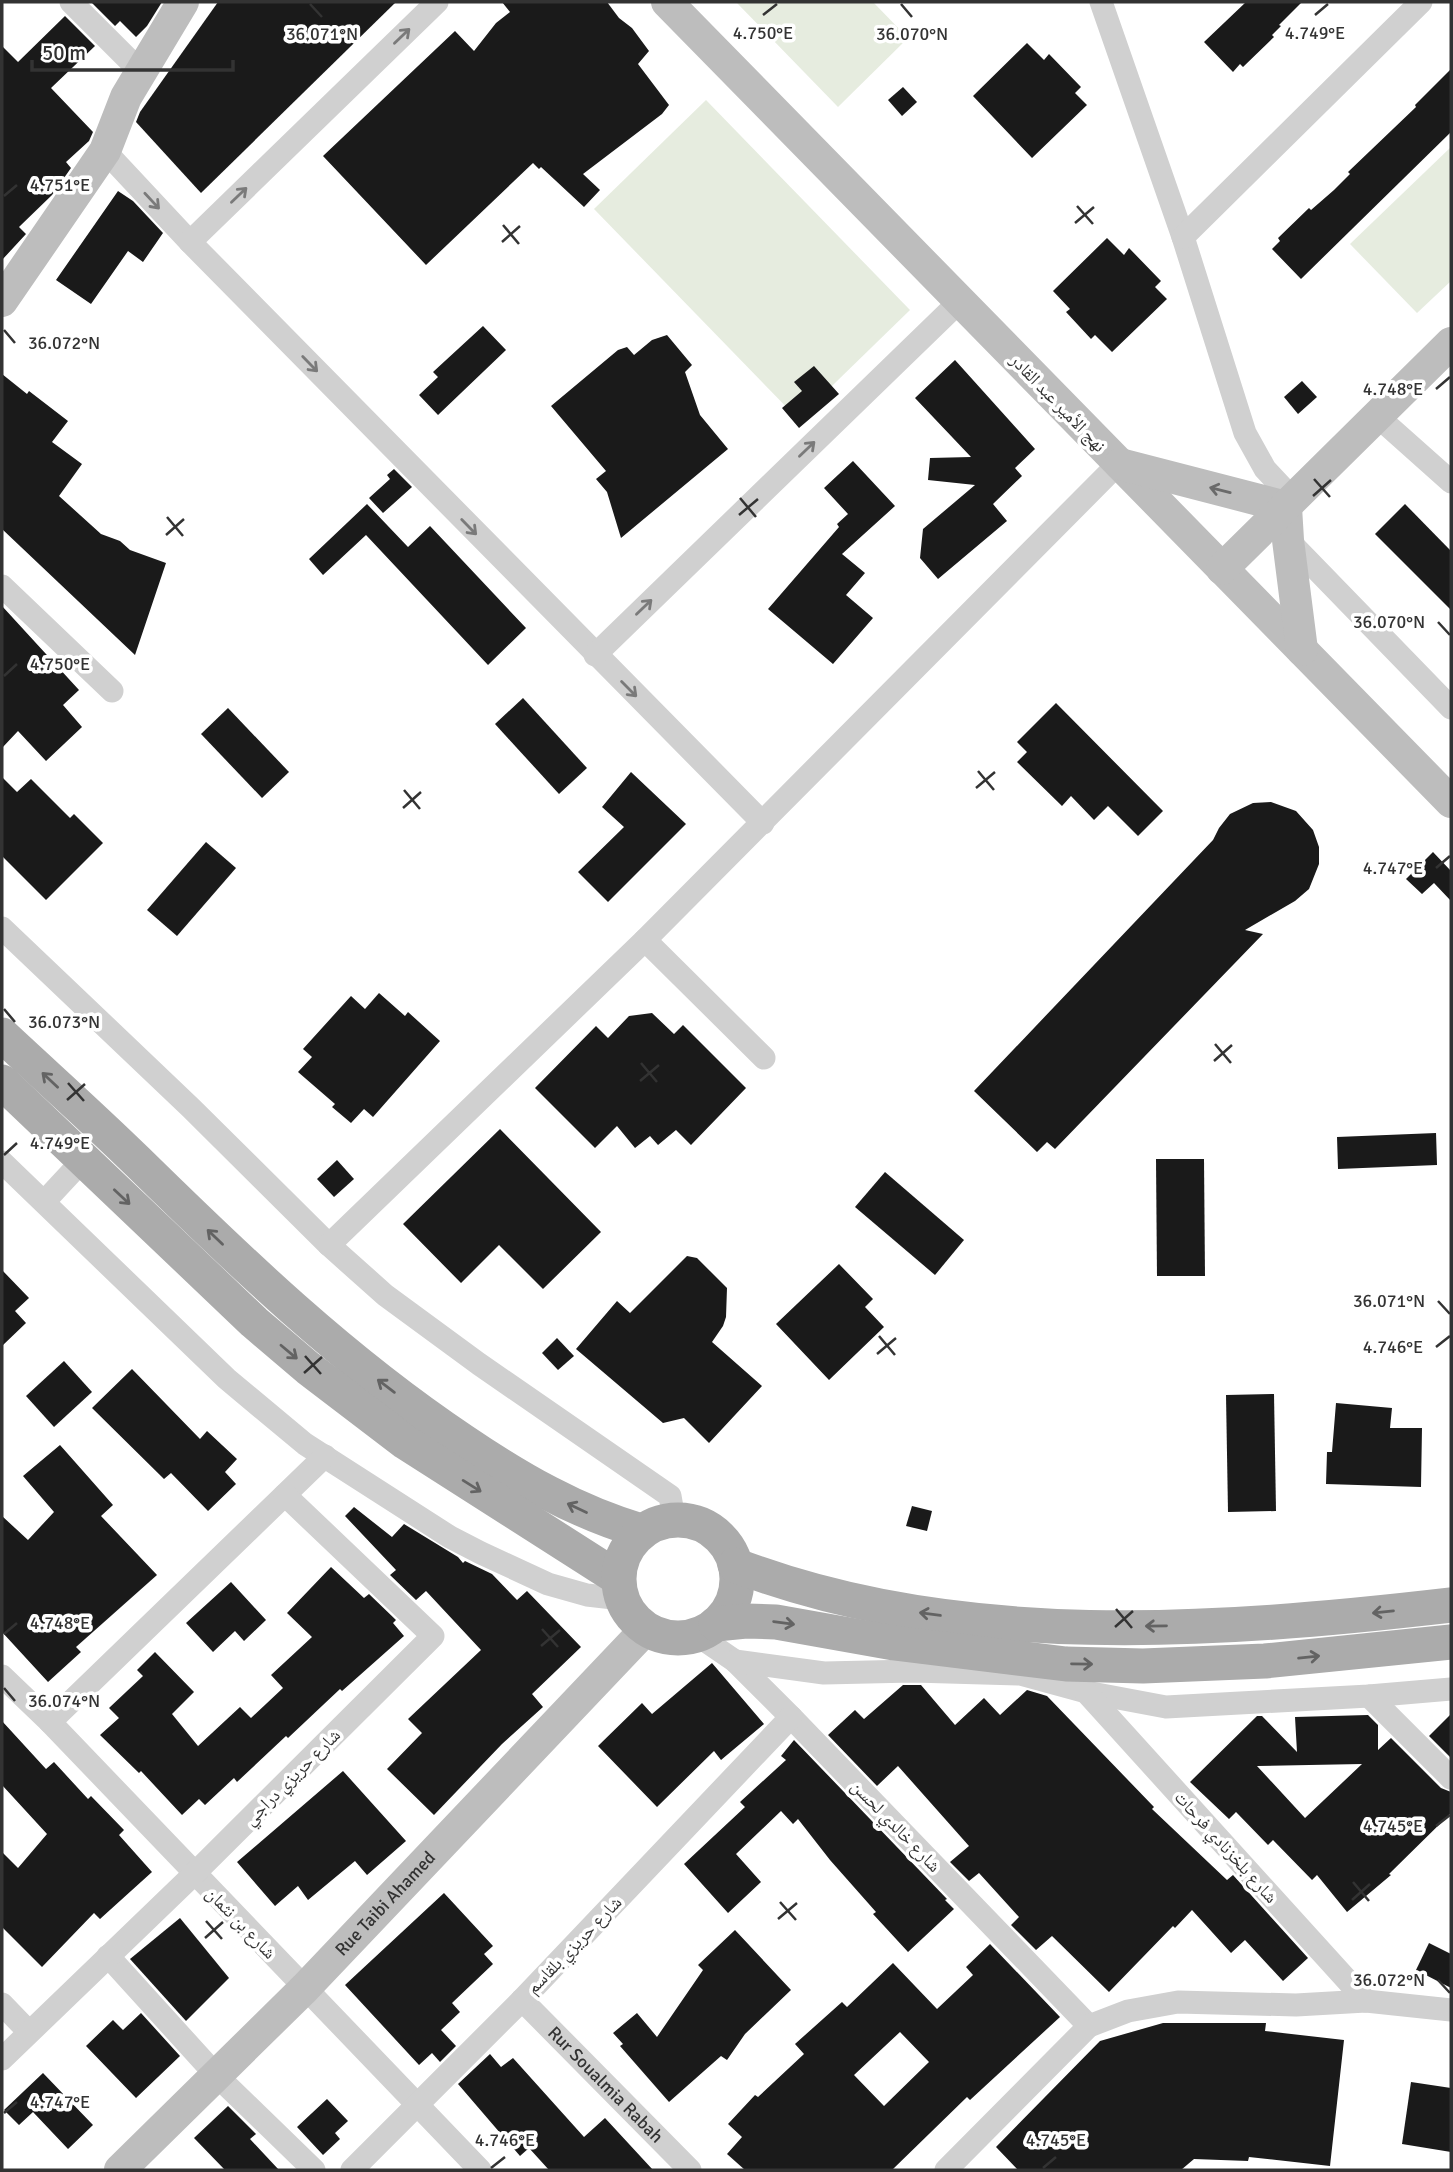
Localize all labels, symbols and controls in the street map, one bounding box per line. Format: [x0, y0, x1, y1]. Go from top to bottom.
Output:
text: 4.750°E [733, 22, 793, 44]
text: 4.749°E [1285, 22, 1345, 44]
text: 36.071°N [286, 23, 358, 45]
text: 36.070°N [876, 23, 948, 45]
one-way arrow [393, 27, 410, 44]
scale bar [32, 28, 233, 72]
text: 50 m [42, 40, 86, 66]
text: 4.751°E [30, 174, 90, 196]
one-way arrow [230, 186, 247, 203]
one-way arrow [144, 192, 160, 210]
text: 36.072°N [28, 332, 100, 354]
street label: نهج الأمير عبد القادر [1004, 349, 1110, 457]
one-way arrow [301, 356, 318, 373]
text: 4.748°E [1363, 378, 1423, 400]
one-way arrow [798, 440, 815, 457]
one-way arrow [1209, 483, 1232, 496]
one-way arrow [461, 518, 478, 535]
one-way arrow [635, 599, 652, 616]
text: 36.070°N [1353, 611, 1425, 633]
text: 4.750°E [30, 653, 90, 675]
one-way arrow [620, 680, 637, 697]
text: 4.747°E [1363, 857, 1423, 879]
text: 36.073°N [28, 1011, 100, 1033]
one-way arrow [42, 1071, 59, 1088]
text: 4.749°E [30, 1132, 90, 1154]
one-way arrow [113, 1189, 130, 1206]
one-way arrow [206, 1228, 223, 1245]
text: 36.071°N [1353, 1290, 1425, 1312]
text: 4.746°E [1363, 1336, 1423, 1358]
one-way arrow [279, 1344, 297, 1359]
one-way arrow [377, 1379, 396, 1394]
one-way arrow [462, 1478, 481, 1493]
one-way arrow [567, 1501, 589, 1514]
one-way arrow [1373, 1605, 1395, 1618]
one-way arrow [919, 1607, 942, 1620]
text: 4.748°E [30, 1612, 90, 1634]
one-way arrow [772, 1617, 795, 1630]
one-way arrow [1145, 1619, 1168, 1632]
one-way arrow [1297, 1650, 1320, 1663]
one-way arrow [1070, 1657, 1093, 1671]
text: 36.074°N [28, 1690, 100, 1712]
street label: شارع حريزي دراجي [239, 1724, 348, 1833]
street label: شارع خالدي لحسن [844, 1775, 946, 1879]
street label: شارع بلخزنادي فرحات [1167, 1786, 1282, 1910]
text: 4.745°E [1363, 1815, 1423, 1837]
street label: Rue Taibi Ahamed [330, 1847, 440, 1960]
street label: شارع بن نثمان [201, 1882, 281, 1964]
street label: شارع حريزي بلقاسم [522, 1891, 629, 2001]
text: 36.072°N [1353, 1969, 1425, 1991]
street label: Rur Soualmia Rabah [543, 2022, 668, 2148]
text: 4.747°E [30, 2091, 90, 2113]
text: 4.746°E [475, 2129, 535, 2151]
text: 4.745°E [1026, 2129, 1086, 2151]

